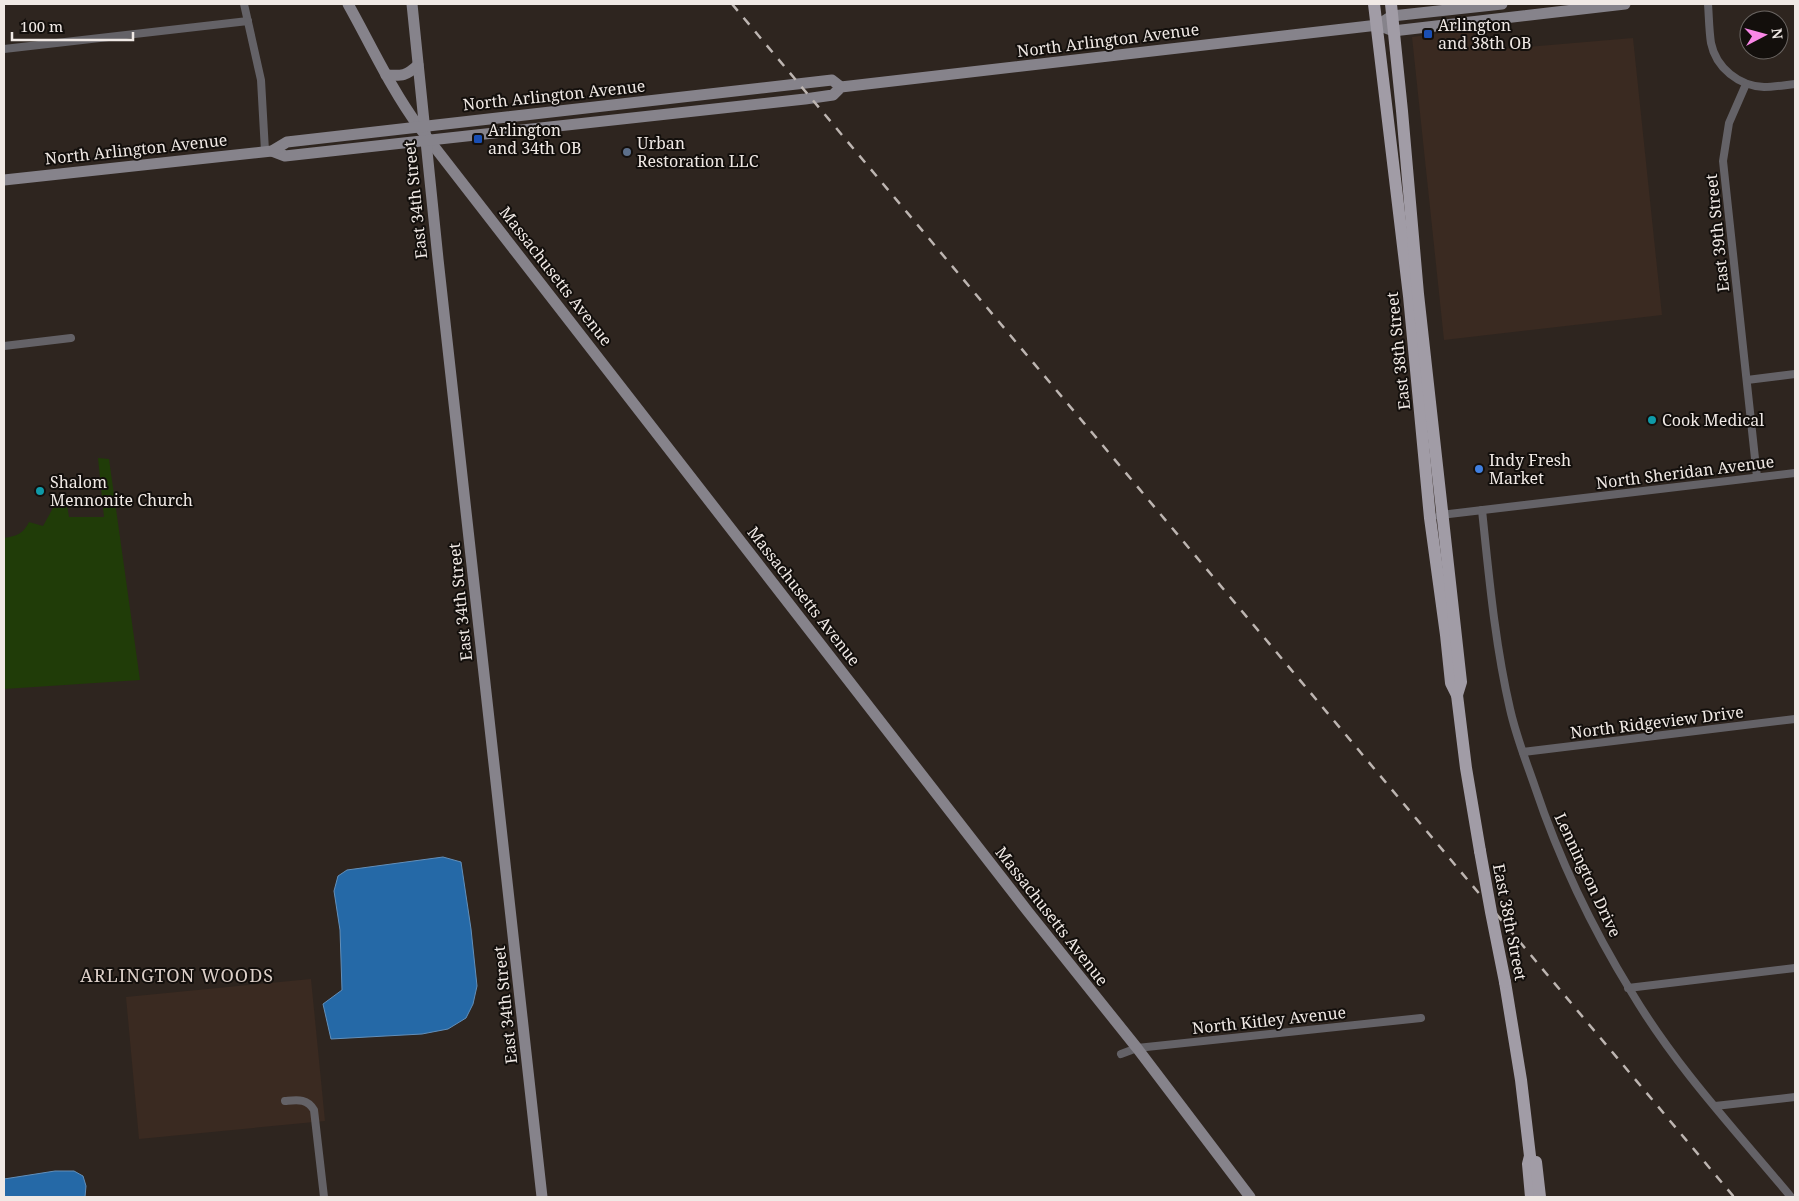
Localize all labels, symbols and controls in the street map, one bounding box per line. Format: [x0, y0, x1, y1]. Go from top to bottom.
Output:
scale bar [12, 10, 134, 42]
north arrow [1739, 10, 1789, 60]
place label: Arlington and 38th OB [1438, 14, 1532, 54]
text: 100 m [20, 16, 63, 36]
street label: North Arlington Avenue [1016, 18, 1200, 62]
text: N [1767, 27, 1787, 40]
marker: Arlington and 38th OB [1422, 28, 1434, 40]
street label: North Arlington Avenue [462, 74, 646, 116]
place label: Arlington and 34th OB [488, 119, 582, 159]
street label: North Arlington Avenue [44, 128, 228, 170]
place label: Urban Restoration LLC [637, 132, 759, 172]
marker: Arlington and 34th OB [472, 133, 484, 145]
street label: East 34th Street [398, 140, 432, 260]
marker: Urban Restoration LLC [621, 146, 633, 158]
street label: East 39th Street [1700, 173, 1734, 293]
street label: Massachusetts Avenue [495, 202, 617, 350]
street label: East 38th Street [1381, 291, 1415, 411]
place label: Cook Medical [1662, 409, 1764, 431]
marker: Cook Medical [1646, 414, 1658, 426]
place label: Indy Fresh Market [1489, 449, 1571, 489]
street label: North Sheridan Avenue [1595, 450, 1775, 494]
marker: Indy Fresh Market [1473, 463, 1485, 475]
place label: Shalom Mennonite Church [50, 471, 193, 511]
marker: Shalom Mennonite Church [34, 485, 46, 497]
street label: Massachusetts Avenue [743, 522, 865, 670]
street label: East 34th Street [443, 542, 477, 662]
street label: North Ridgeview Drive [1569, 700, 1745, 744]
street label: Lennington Drive [1550, 809, 1626, 941]
street label: Massachusetts Avenue [991, 842, 1113, 990]
street label: East 38th Street [1488, 862, 1532, 983]
street label: East 34th Street [488, 945, 522, 1065]
district label: ARLINGTON WOODS [80, 963, 274, 987]
street label: North Kitley Avenue [1191, 1001, 1347, 1039]

